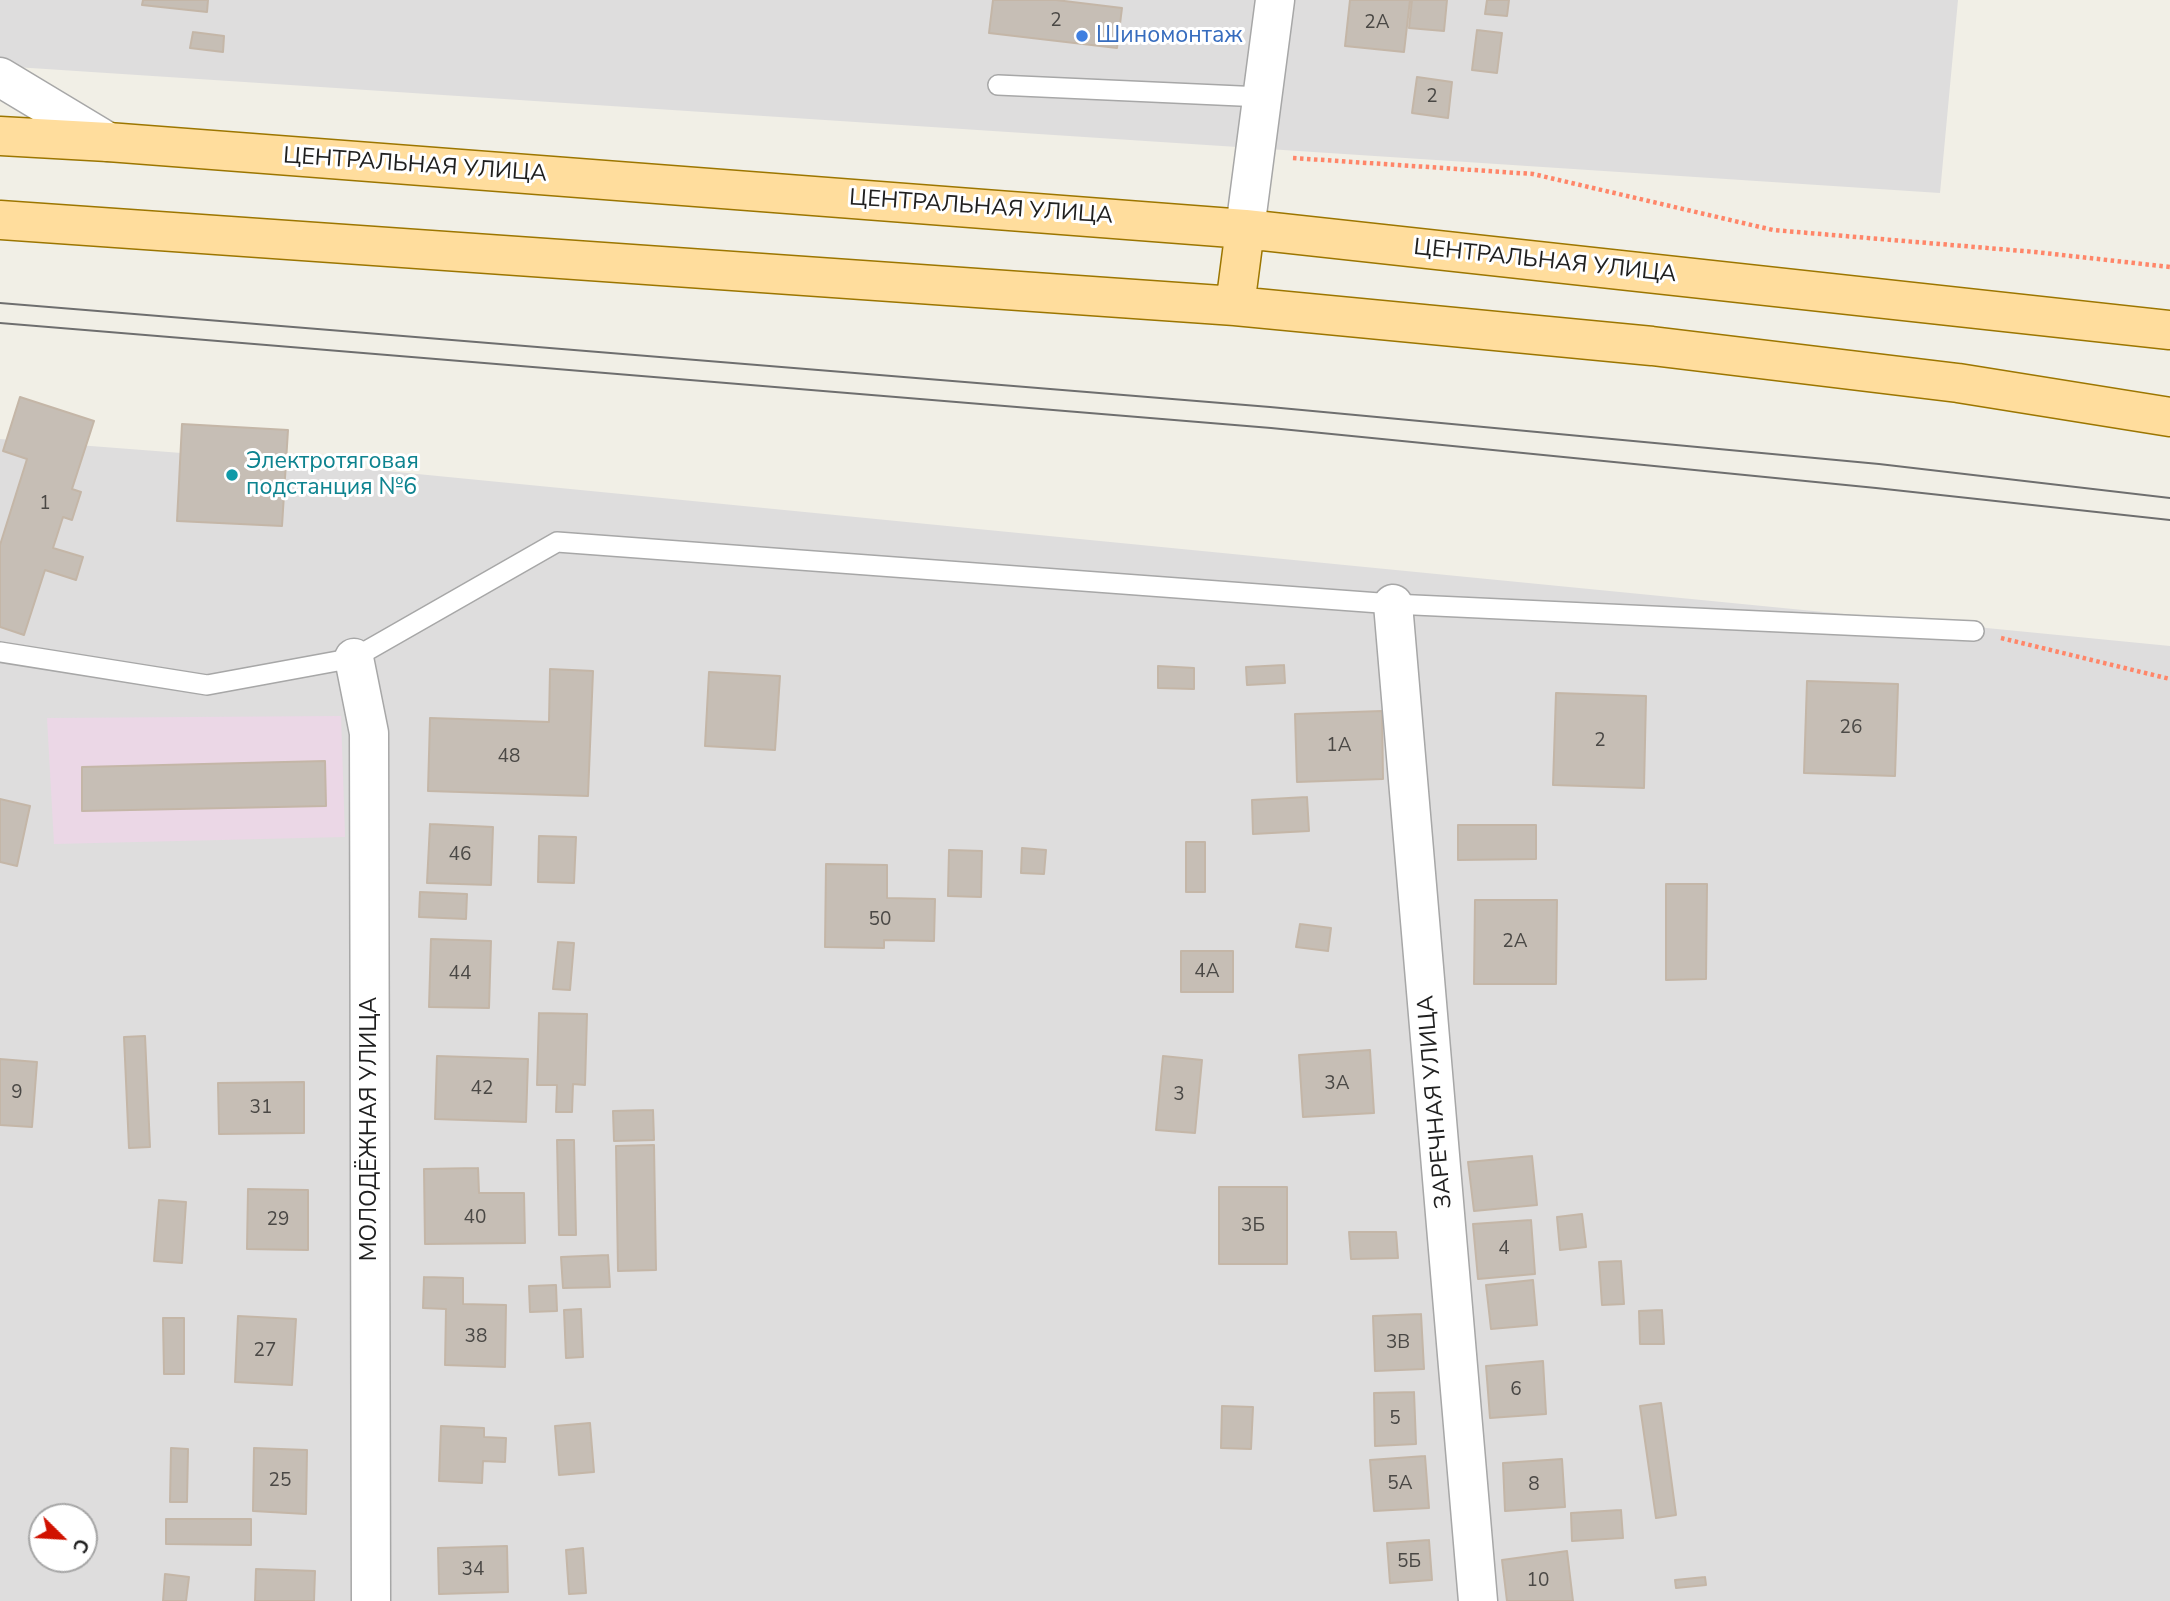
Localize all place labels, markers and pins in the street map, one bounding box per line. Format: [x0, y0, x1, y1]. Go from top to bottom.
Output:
place label: Шиномонтаж [1096, 22, 1243, 50]
marker: Шиномонтаж [1074, 28, 1090, 44]
place label: Электротяговая подстанция №6 [246, 448, 419, 502]
marker: Электротяговая подстанция №6 [224, 467, 240, 483]

